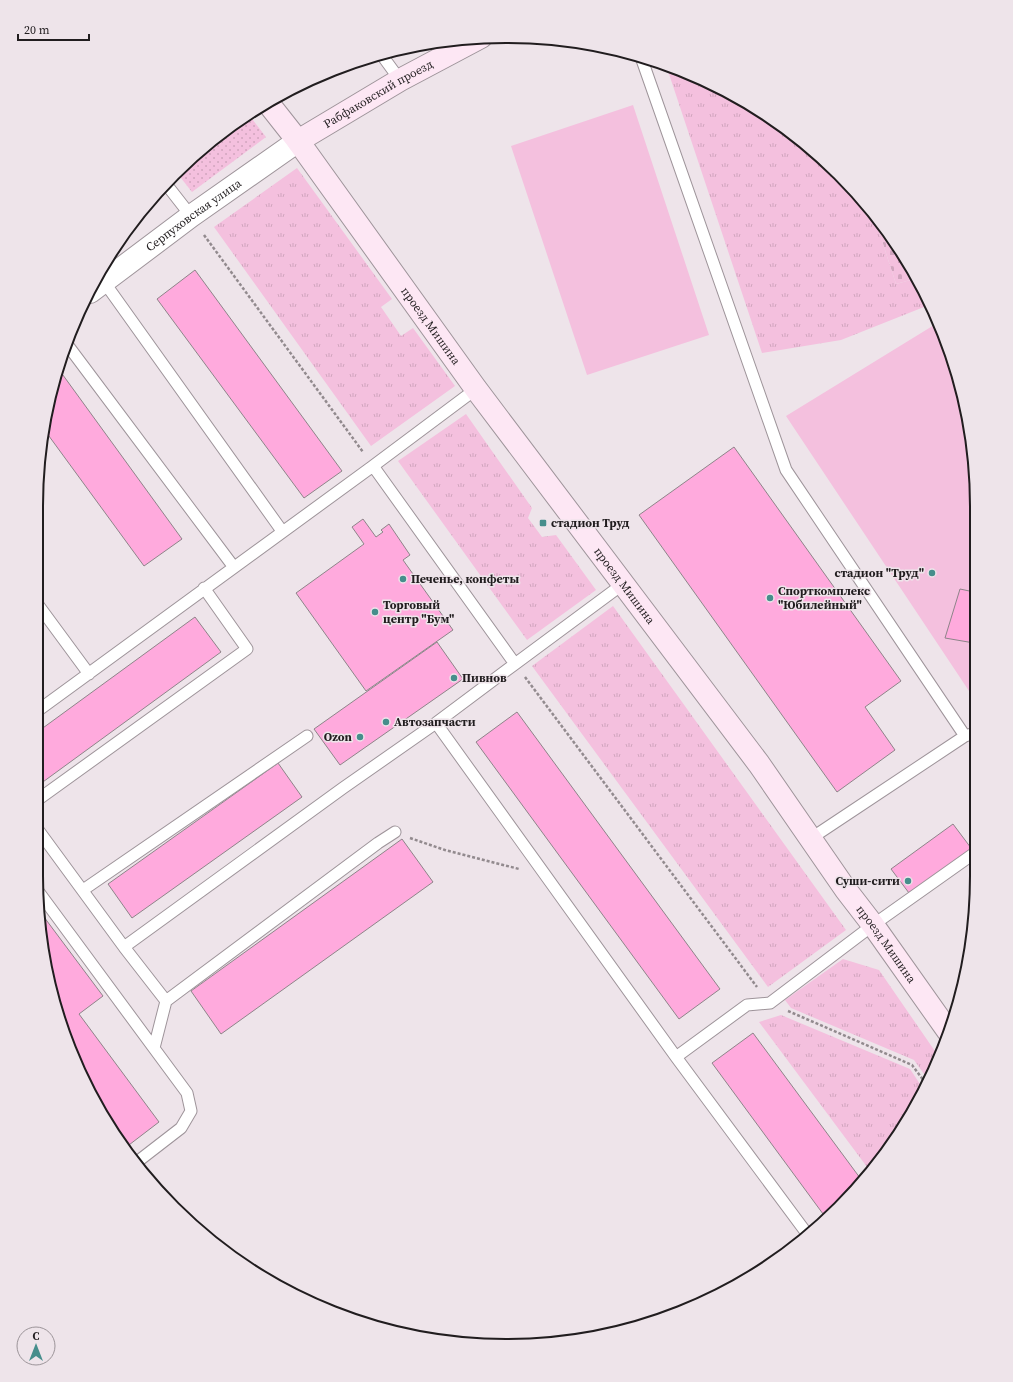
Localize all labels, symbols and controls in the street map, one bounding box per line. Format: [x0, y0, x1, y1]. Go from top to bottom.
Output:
scale bar [18, 16, 89, 42]
text: 20 m [24, 22, 50, 38]
street label: Рабфаковский проезд [321, 56, 436, 132]
street label: Серпуховская улица [143, 175, 245, 255]
street label: проезд Мишина [397, 284, 465, 369]
place label: стадион Труд [551, 515, 630, 531]
marker: стадион Труд [538, 518, 548, 528]
street label: проезд Мишина [590, 544, 659, 628]
place label: стадион "Труд" [834, 565, 924, 581]
marker: стадион "Труд" [927, 568, 937, 578]
place label: Печенье, конфеты [411, 571, 520, 587]
marker: Печенье, конфеты [398, 574, 408, 584]
place label: Спорткомплекс "Юбилейный" [778, 583, 870, 613]
marker: Спорткомплекс "Юбилейный" [765, 593, 775, 603]
place label: Торговый центр "Бум" [383, 597, 454, 627]
marker: Торговый центр "Бум" [370, 607, 380, 617]
place label: Пивнов [462, 670, 507, 686]
marker: Пивнов [449, 673, 459, 683]
place label: Автозапчасти [394, 714, 476, 730]
marker: Автозапчасти [381, 717, 391, 727]
place label: Ozon [324, 729, 353, 745]
marker: Ozon [355, 732, 365, 742]
place label: Суши-сити [835, 873, 900, 889]
marker: Суши-сити [903, 876, 913, 886]
street label: проезд Мишина [853, 902, 920, 987]
north arrow [16, 1326, 56, 1366]
text: С [33, 1329, 40, 1344]

